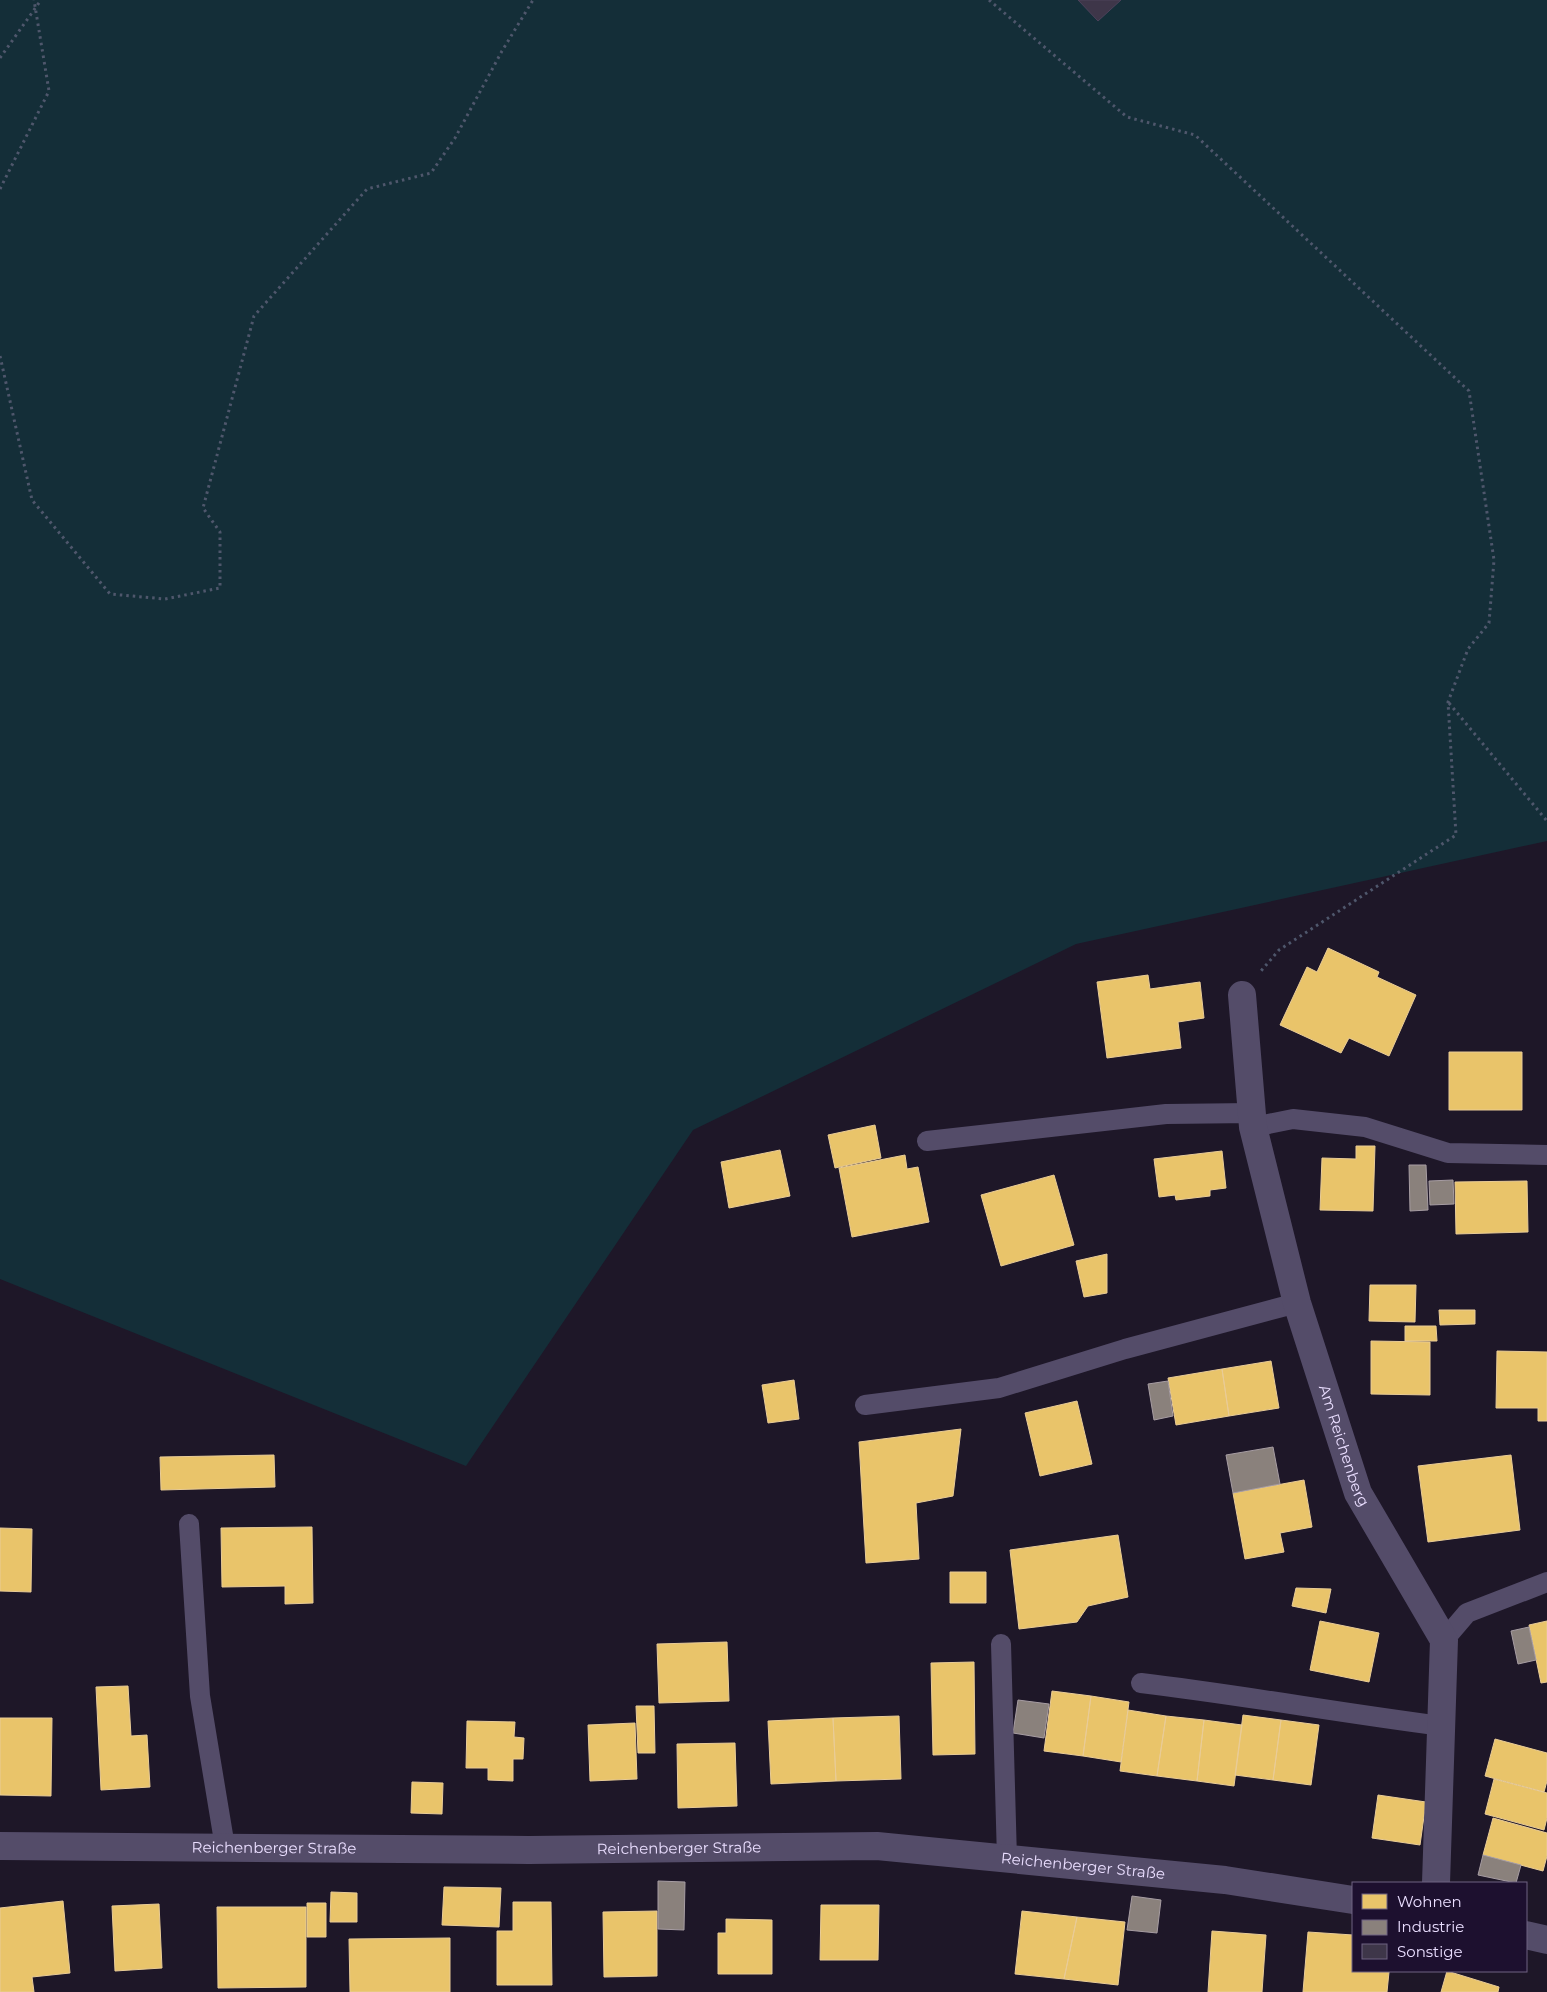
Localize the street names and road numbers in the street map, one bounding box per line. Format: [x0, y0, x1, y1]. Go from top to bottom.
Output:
street label: Am Reichenberg [1315, 1382, 1374, 1510]
street label: Reichenberger Straße [192, 1837, 356, 1858]
street label: Reichenberger Straße [597, 1837, 761, 1858]
street label: Reichenberger Straße [1000, 1848, 1166, 1883]

